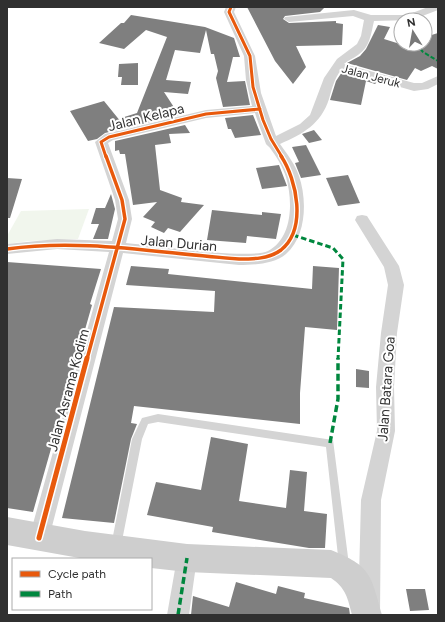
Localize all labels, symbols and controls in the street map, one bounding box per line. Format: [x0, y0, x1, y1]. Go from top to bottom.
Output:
north arrow [393, 12, 433, 52]
text: N [406, 15, 417, 30]
street label: Jalan Jeruk [340, 61, 402, 91]
street label: Jalan Kelapa [106, 100, 186, 135]
street label: Jalan Durian [140, 232, 218, 255]
street label: Jalan Asrama Kodim [44, 327, 93, 453]
street label: Jalan Batara Goa [374, 336, 399, 442]
legend [12, 558, 152, 610]
text: Cycle path [48, 567, 106, 581]
text: Path [48, 587, 72, 601]

